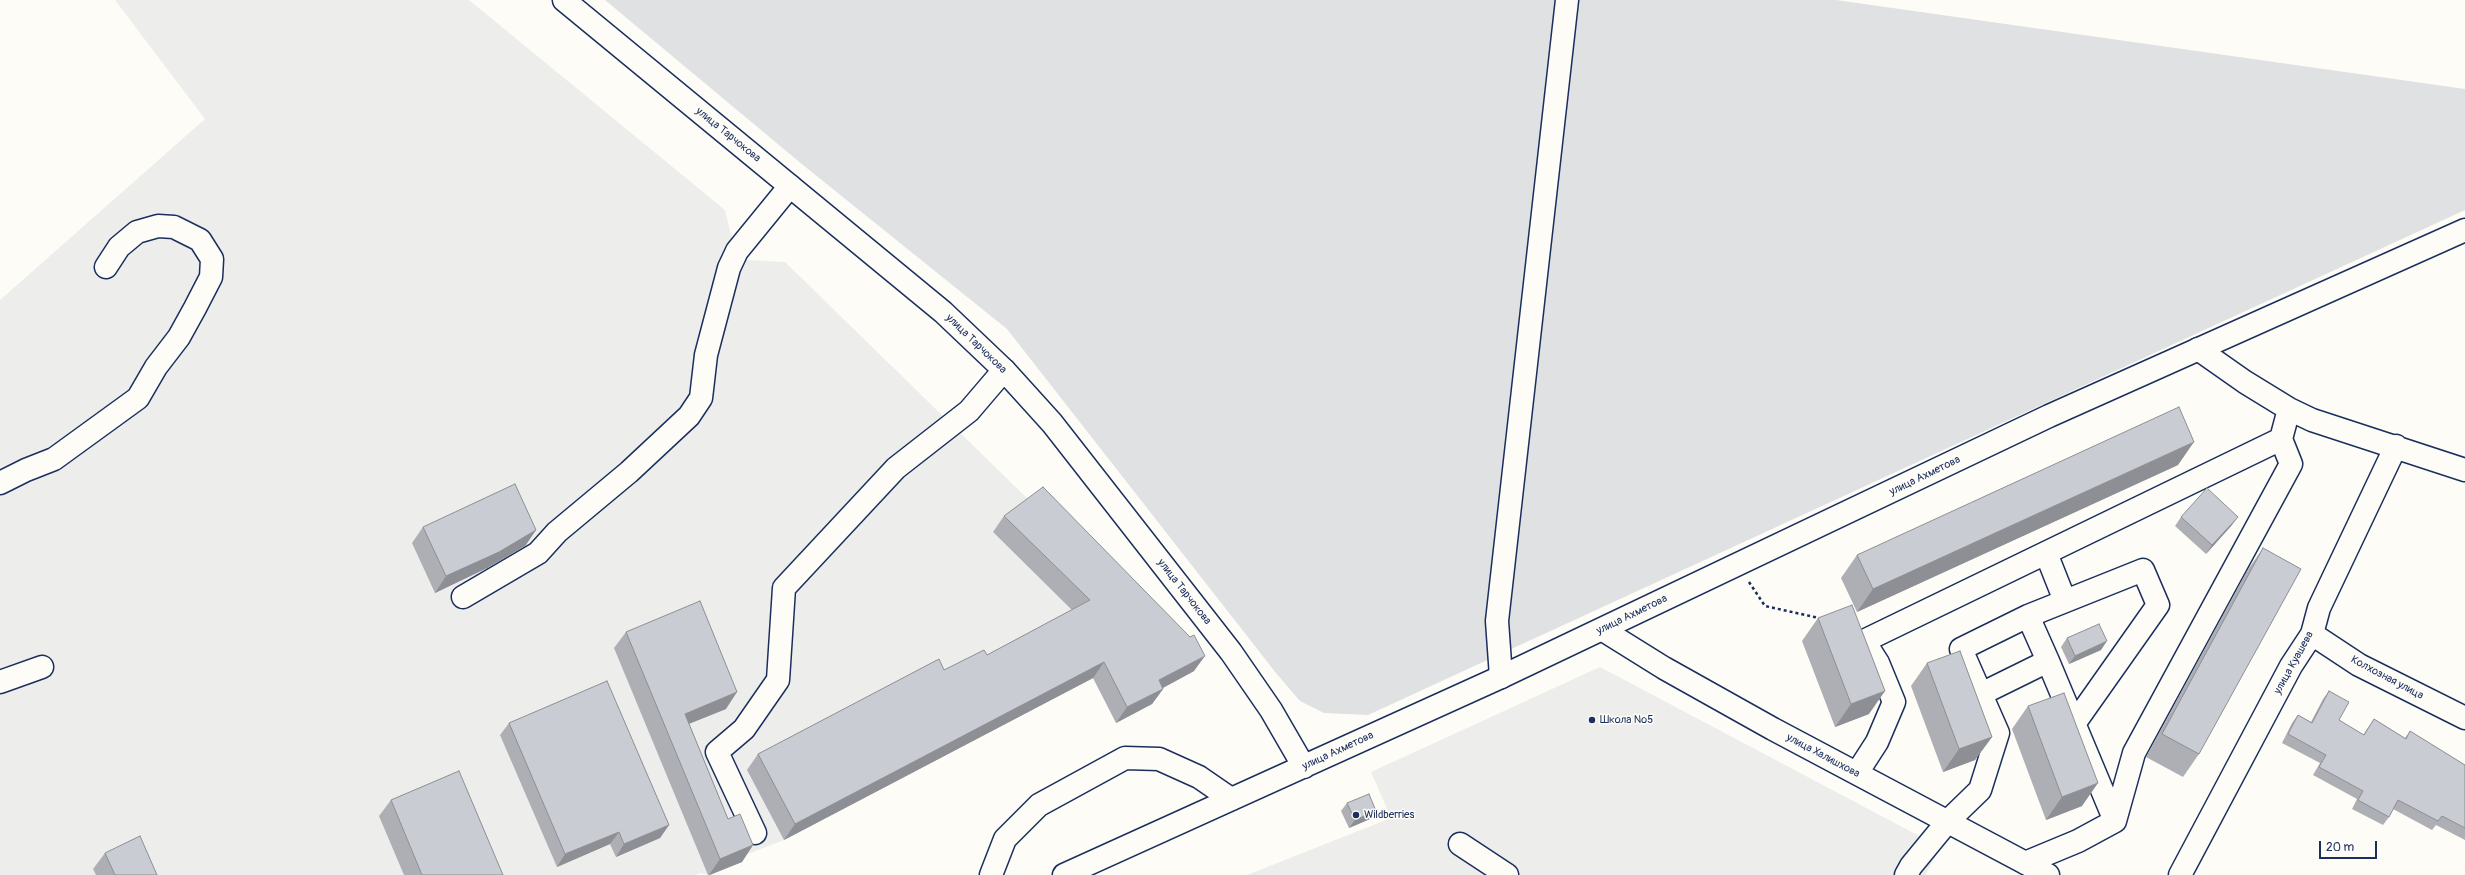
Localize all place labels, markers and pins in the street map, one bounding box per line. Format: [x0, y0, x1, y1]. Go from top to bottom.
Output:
place label: Школа №5 [1600, 713, 1653, 727]
marker: Школа №5 [1587, 715, 1597, 725]
place label: Wildberries [1364, 808, 1414, 822]
marker: Wildberries [1351, 810, 1361, 820]

